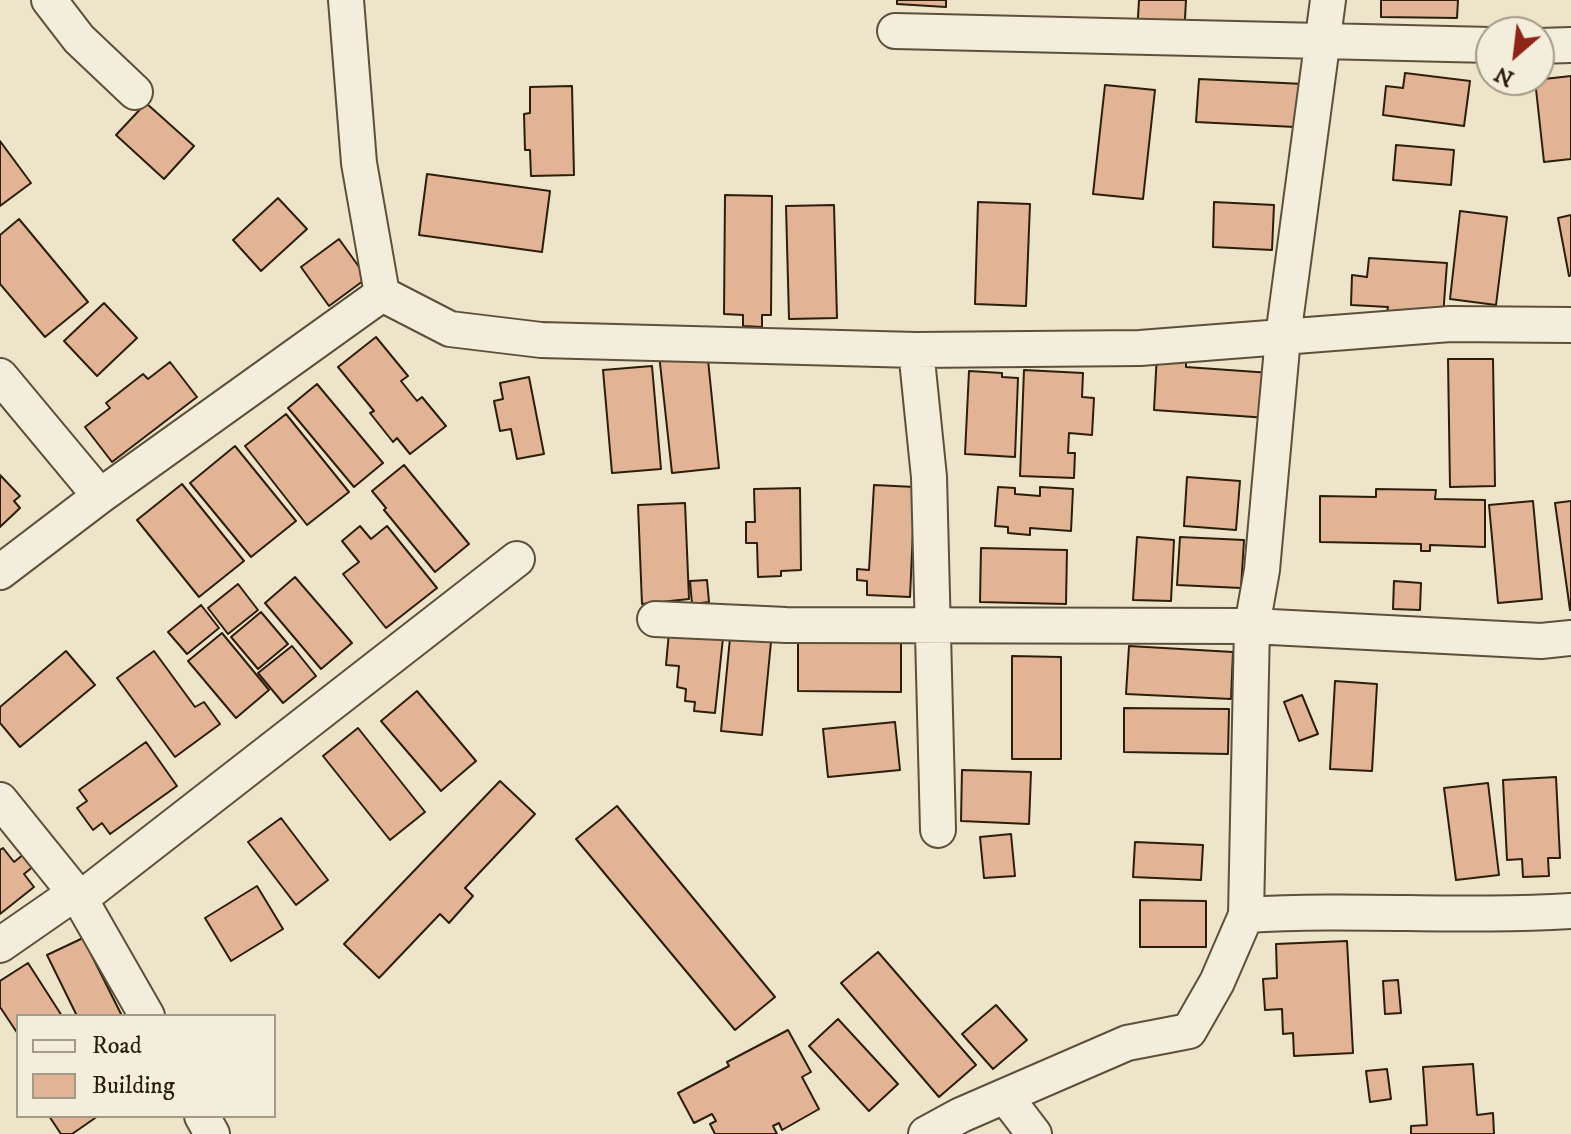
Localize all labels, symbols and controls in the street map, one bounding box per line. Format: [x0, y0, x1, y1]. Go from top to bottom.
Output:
north arrow [1475, 16, 1555, 96]
text: N [1490, 60, 1519, 92]
legend [16, 1014, 276, 1118]
text: Road [92, 1031, 142, 1061]
text: Building [92, 1071, 175, 1101]

